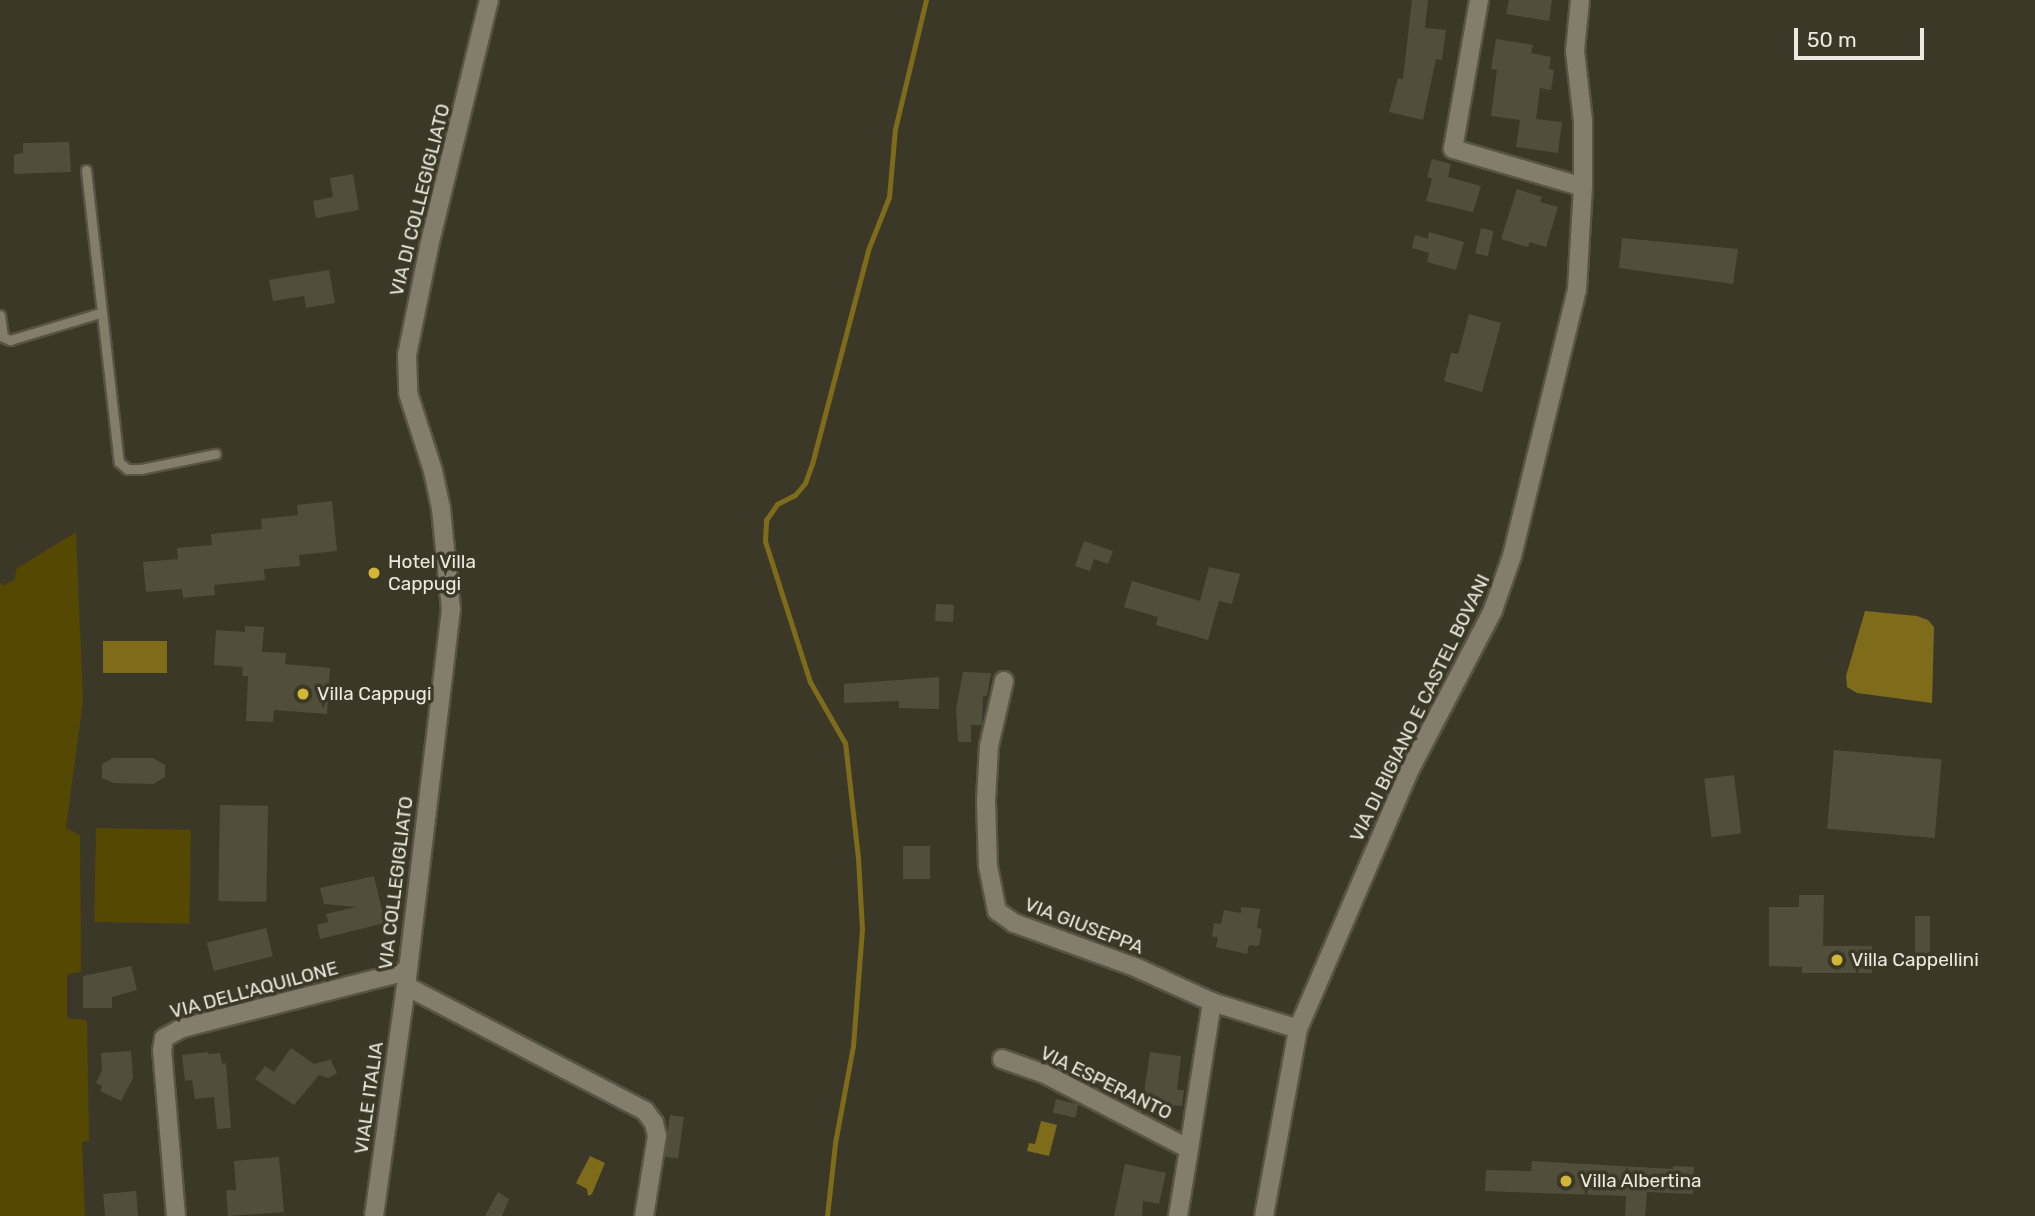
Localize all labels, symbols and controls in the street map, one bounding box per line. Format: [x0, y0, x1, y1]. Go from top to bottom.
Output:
scale bar [1797, 14, 1926, 58]
text: 50 m [1807, 27, 1857, 52]
street label: VIA DI COLLEGIGLIATO [385, 101, 455, 299]
place label: Hotel Villa Cappugi [388, 551, 476, 595]
marker: Hotel Villa Cappugi [366, 565, 382, 581]
street label: VIA DI BIGIANO E CASTEL BOVANI [1345, 570, 1495, 846]
place label: Villa Cappugi [317, 683, 432, 705]
marker: Villa Cappugi [295, 686, 311, 702]
street label: VIA COLLEGIGLIATO [374, 795, 418, 971]
street label: VIA GIUSEPPA [1021, 893, 1147, 959]
place label: Villa Cappellini [1851, 949, 1979, 971]
marker: Villa Cappellini [1829, 952, 1845, 968]
street label: VIA DELL'AQUILONE [167, 956, 341, 1024]
street label: VIALE ITALIA [350, 1040, 388, 1156]
street label: VIA ESPERANTO [1036, 1041, 1176, 1125]
place label: Villa Albertina [1580, 1170, 1702, 1192]
marker: Villa Albertina [1558, 1173, 1574, 1189]

